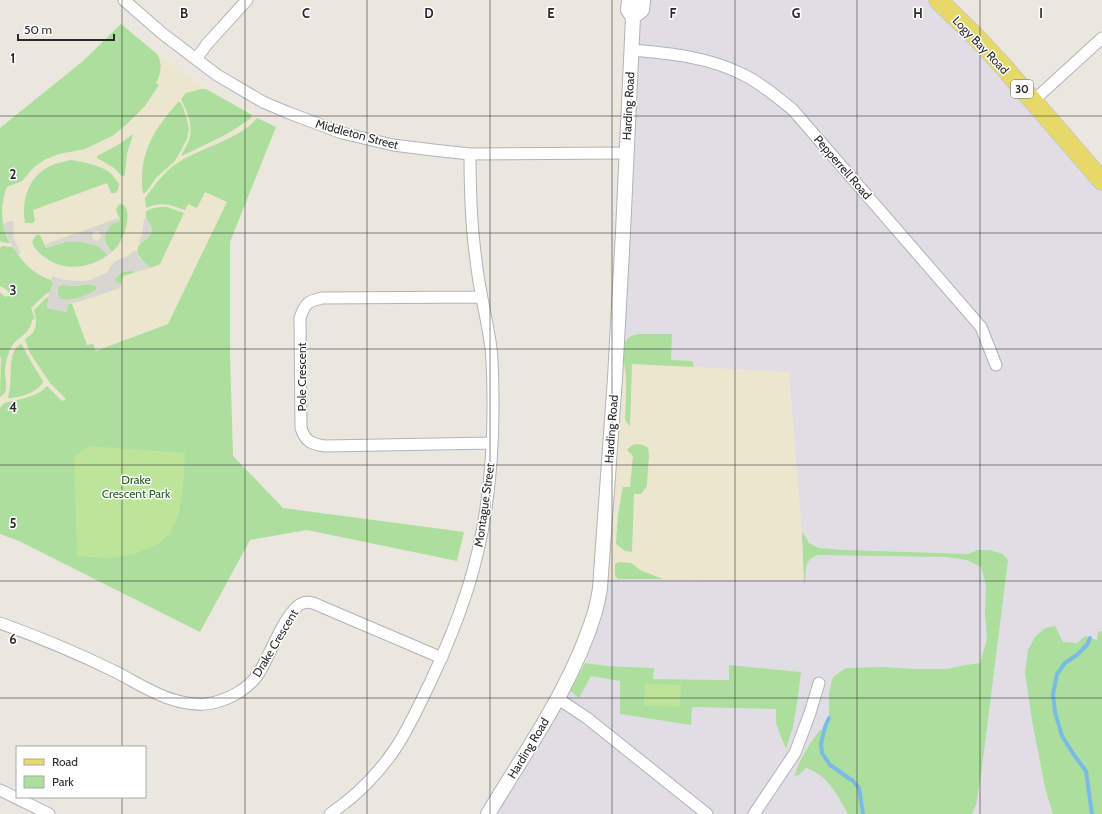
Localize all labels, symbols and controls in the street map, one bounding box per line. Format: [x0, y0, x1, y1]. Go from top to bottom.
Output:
text: B [180, 5, 188, 21]
text: C [302, 5, 310, 21]
text: D [424, 5, 434, 21]
text: E [547, 5, 555, 21]
text: F [670, 5, 677, 21]
text: G [792, 5, 801, 21]
text: H [913, 5, 923, 21]
text: I [1039, 5, 1043, 21]
street label: Logy Bay Road [950, 13, 1012, 77]
scale bar [18, 16, 114, 42]
text: 50 m [24, 22, 52, 37]
text: 1 [11, 50, 15, 66]
street label: Harding Road [619, 71, 637, 141]
road number: 30 [1011, 80, 1033, 98]
street label: Middleton Street [314, 116, 400, 152]
street label: Pepperrell Road [811, 132, 875, 202]
text: 2 [10, 166, 17, 182]
text: 3 [9, 282, 17, 298]
street label: Pole Crescent [294, 342, 309, 412]
street label: Harding Road [601, 394, 621, 464]
text: 4 [9, 399, 17, 415]
street label: Montague Street [471, 462, 497, 548]
park label: Drake Crescent Park [102, 472, 171, 501]
text: 5 [10, 515, 17, 531]
street label: Drake Crescent [249, 606, 301, 680]
text: 6 [9, 631, 17, 647]
street label: Harding Road [504, 715, 552, 781]
legend [16, 746, 146, 798]
text: Road [52, 754, 78, 769]
text: Park [52, 774, 74, 789]

